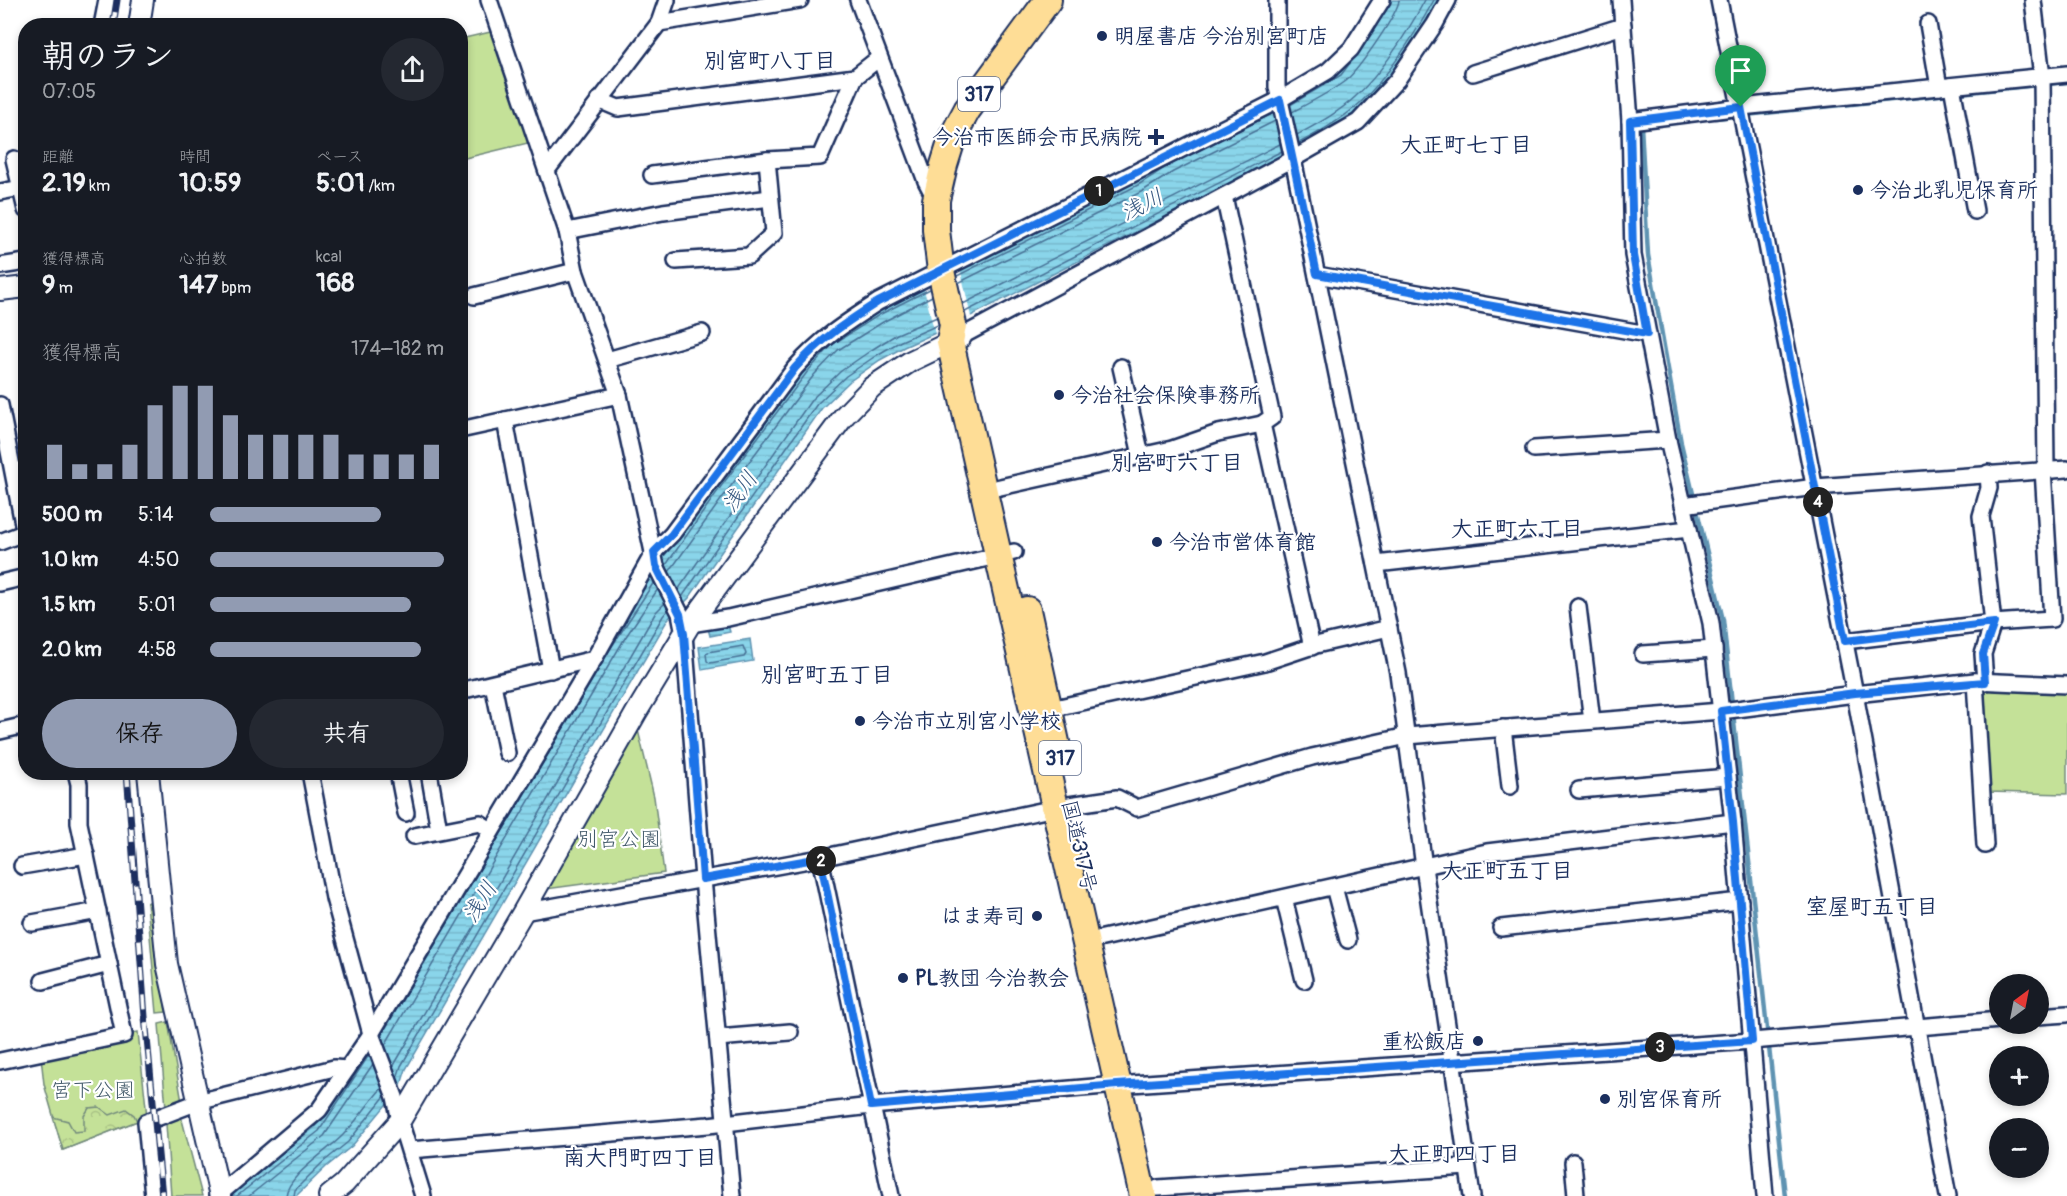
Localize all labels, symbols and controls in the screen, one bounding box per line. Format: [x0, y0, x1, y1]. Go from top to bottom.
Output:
place label: 明屋書店 今治別宮町店 [1114, 23, 1329, 50]
marker: 明屋書店 今治別宮町店 [1095, 29, 1109, 43]
text: 朝のラン [42, 36, 174, 77]
button: share [381, 38, 444, 101]
pin [1715, 45, 1766, 107]
district label: 別宮町八丁目 [704, 47, 836, 75]
icon: arrive [1724, 54, 1757, 87]
road number: 317 [958, 77, 1000, 111]
text: 07:05 [42, 79, 96, 104]
place label: 今治市医師会市民病院 [932, 124, 1142, 151]
marker: 今治市医師会市民病院 [1147, 128, 1165, 146]
district label: 大正町七丁目 [1400, 131, 1532, 159]
text: 距離 [42, 147, 74, 167]
text: 時間 [179, 147, 211, 167]
text: ペース [316, 147, 363, 167]
text: 2.19 [42, 167, 86, 199]
text: 10:59 [179, 167, 241, 199]
text: 5:01 [316, 167, 365, 199]
text: km [86, 176, 110, 196]
text: /km [365, 176, 395, 196]
pin: 1 [1084, 176, 1114, 206]
place label: 今治北乳児保育所 [1870, 177, 2038, 204]
text: 1 [1096, 181, 1102, 201]
water label: 浅川 [1116, 183, 1168, 227]
marker: 今治北乳児保育所 [1851, 183, 1865, 197]
text: kcal [316, 247, 342, 267]
text: 獲得標高 [42, 249, 106, 269]
text: 心拍数 [179, 249, 227, 269]
text: 168 [316, 267, 354, 299]
text: 9 [42, 269, 55, 301]
text: 147 [179, 269, 218, 301]
text: m [55, 278, 73, 298]
text: bpm [218, 278, 251, 298]
text: 174–182 m [351, 336, 444, 361]
text: 獲得標高 [42, 340, 122, 365]
place label: 今治社会保険事務所 [1071, 382, 1260, 409]
marker: 今治社会保険事務所 [1052, 388, 1066, 402]
district label: 別宮町六丁目 [1111, 449, 1243, 477]
water label: 浅川 [716, 466, 764, 518]
pin: 4 [1803, 487, 1833, 517]
text: 4 [1813, 492, 1823, 512]
text: 500 m [42, 502, 102, 527]
text: 5:14 [138, 502, 174, 527]
district label: 大正町六丁目 [1451, 515, 1583, 543]
place label: 今治市営体育館 [1169, 529, 1316, 556]
marker: 今治市営体育館 [1150, 535, 1164, 549]
text: 1.0 km [42, 547, 98, 572]
text: 4:50 [138, 547, 179, 572]
text: 1.5 km [42, 592, 95, 617]
text: 5:01 [138, 592, 176, 617]
text: 2.0 km [42, 637, 102, 662]
text: 4:58 [138, 637, 176, 662]
district label: 別宮町五丁目 [761, 661, 893, 689]
button: 保存 [42, 699, 237, 768]
button: 共有 [249, 699, 444, 768]
place label: 今治市立別宮小学校 [872, 708, 1061, 735]
marker: 今治市立別宮小学校 [853, 714, 867, 728]
road number: 317 [1039, 741, 1081, 775]
street label: 国道317号 [1055, 797, 1103, 895]
park label: 別宮公園 [577, 826, 661, 853]
pin: 2 [806, 846, 836, 876]
text: 2 [817, 851, 825, 871]
district label: 大正町五丁目 [1441, 857, 1573, 885]
water label: 浅川 [456, 876, 504, 928]
district label: 室屋町五丁目 [1806, 893, 1938, 921]
place label: はま寿司 [941, 903, 1025, 930]
marker: はま寿司 [1030, 909, 1044, 923]
place label: PL教団 今治教会 [915, 965, 1069, 992]
marker: PL教団 今治教会 [896, 971, 910, 985]
north arrow [1989, 974, 2049, 1034]
map controls [1989, 974, 2049, 1178]
place label: 重松飯店 [1382, 1028, 1466, 1055]
pin: 3 [1645, 1032, 1675, 1062]
marker: 重松飯店 [1471, 1034, 1485, 1048]
text: 3 [1656, 1037, 1664, 1057]
button: + [1989, 1046, 2049, 1106]
park label: 宮下公園 [51, 1077, 135, 1104]
place label: 別宮保育所 [1617, 1086, 1722, 1113]
marker: 別宮保育所 [1598, 1092, 1612, 1106]
button: − [1989, 1118, 2049, 1178]
district label: 大正町四丁目 [1388, 1140, 1520, 1168]
district label: 南大門町四丁目 [563, 1144, 717, 1172]

